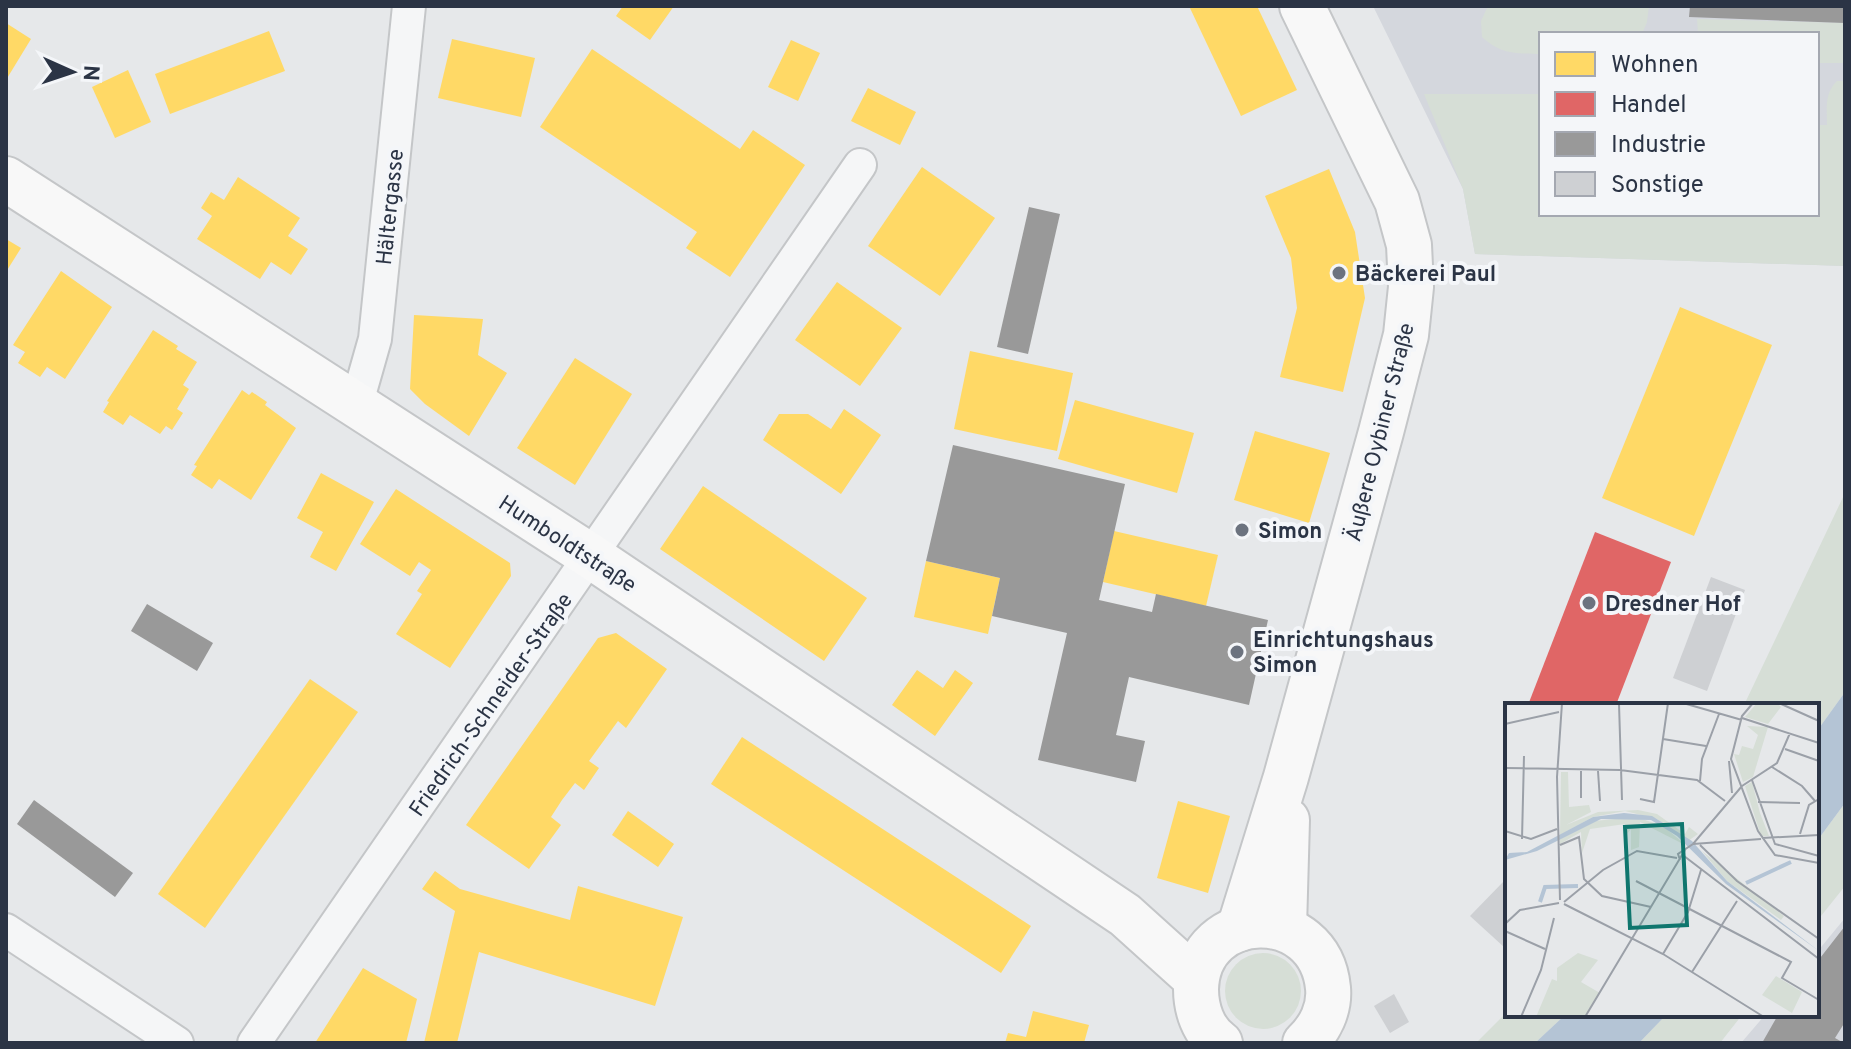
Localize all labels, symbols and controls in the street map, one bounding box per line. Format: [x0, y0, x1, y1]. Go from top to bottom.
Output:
north arrow [32, 32, 112, 112]
legend [1539, 32, 1819, 216]
text: Wohnen [1611, 51, 1698, 81]
text: N [76, 64, 103, 82]
text: Handel [1611, 91, 1687, 121]
text: Industrie [1611, 131, 1706, 161]
street label: Hältergasse [372, 148, 411, 267]
text: Sonstige [1611, 171, 1704, 201]
place label: Bäckerei Paul [1355, 262, 1496, 289]
marker: Bäckerei Paul [1330, 264, 1348, 282]
street label: Äußere Oybiner Straße [1339, 320, 1422, 545]
street label: Humboldtstraße [493, 490, 641, 600]
place label: Simon [1258, 519, 1322, 546]
marker: Simon [1233, 521, 1251, 539]
street label: Friedrich-Schneider-Straße [404, 588, 580, 823]
place label: Dresdner Hof [1605, 592, 1741, 619]
marker: Dresdner Hof [1580, 594, 1598, 612]
place label: Einrichtungshaus Simon [1253, 628, 1434, 680]
marker: Einrichtungshaus Simon [1228, 643, 1246, 661]
inset map [1505, 703, 1819, 1017]

